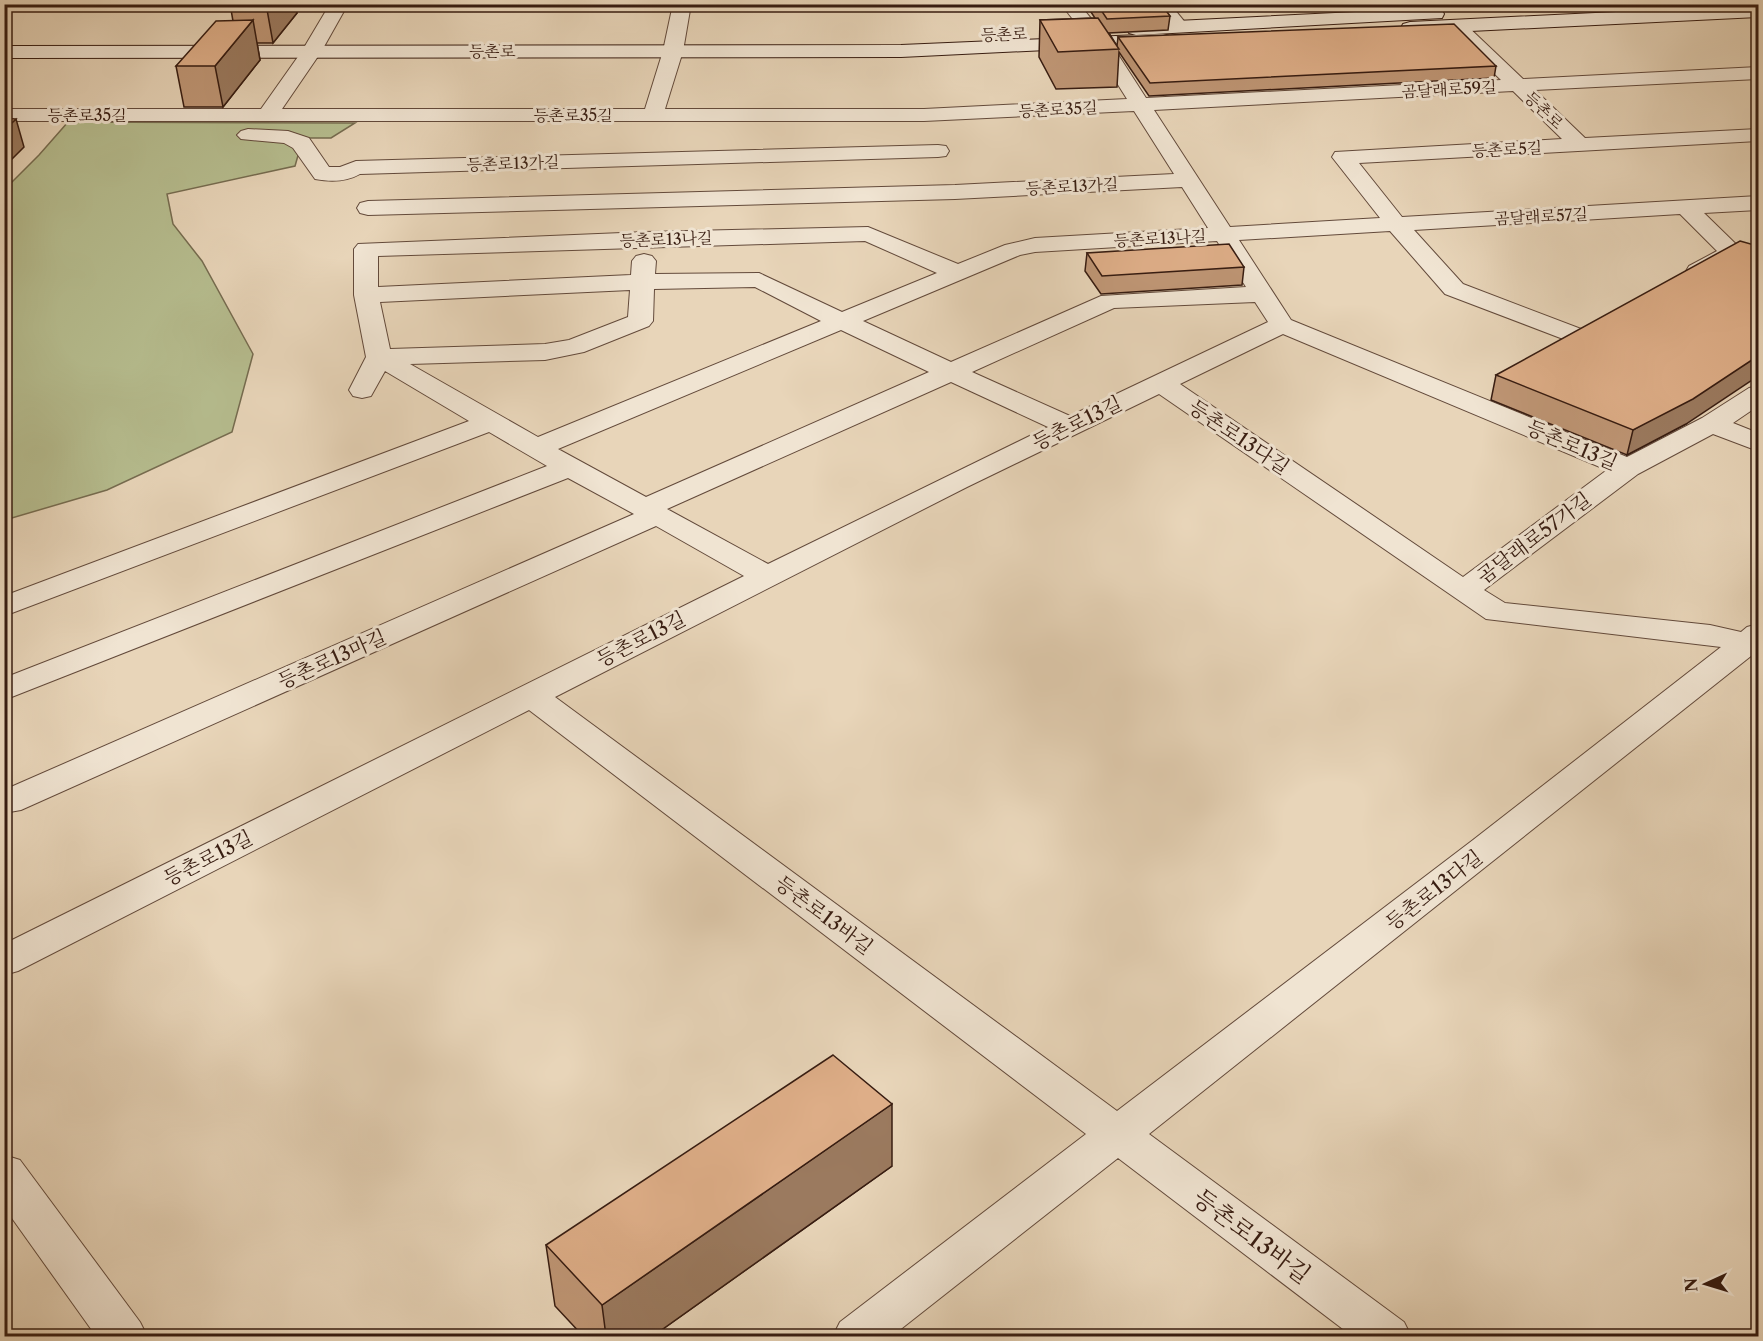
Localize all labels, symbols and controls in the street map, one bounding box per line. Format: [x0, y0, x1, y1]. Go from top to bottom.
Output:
street label: 등촌로 [980, 23, 1028, 45]
street label: 등촌로 [469, 41, 516, 61]
street label: 곰달래로59길 [1401, 77, 1497, 101]
street label: 등촌로 [1520, 87, 1568, 133]
street label: 등촌로35길 [1018, 97, 1098, 121]
street label: 등촌로35길 [47, 105, 127, 125]
street label: 등촌로35길 [533, 105, 613, 125]
street label: 등촌로5길 [1471, 137, 1543, 161]
street label: 등촌로13가길 [466, 151, 560, 175]
street label: 등촌로13가길 [1025, 174, 1119, 198]
street label: 곰달래로57길 [1494, 204, 1588, 228]
street label: 등촌로13나길 [1113, 226, 1207, 250]
street label: 등촌로13나길 [619, 227, 713, 251]
street label: 등촌로13길 [1028, 391, 1126, 455]
street label: 등촌로13다길 [1184, 395, 1294, 479]
street label: 등촌로13길 [1523, 415, 1621, 475]
street label: 곰달래로57가길 [1472, 487, 1596, 589]
street label: 등촌로13길 [592, 606, 690, 672]
street label: 등촌로13마길 [274, 624, 390, 694]
street label: 등촌로13길 [159, 825, 257, 891]
street label: 등촌로13다길 [1381, 845, 1487, 935]
street label: 등촌로13바길 [770, 871, 878, 959]
street label: 등촌로13바길 [1188, 1183, 1316, 1289]
north arrow [1676, 1254, 1736, 1314]
text: N [1681, 1277, 1701, 1293]

